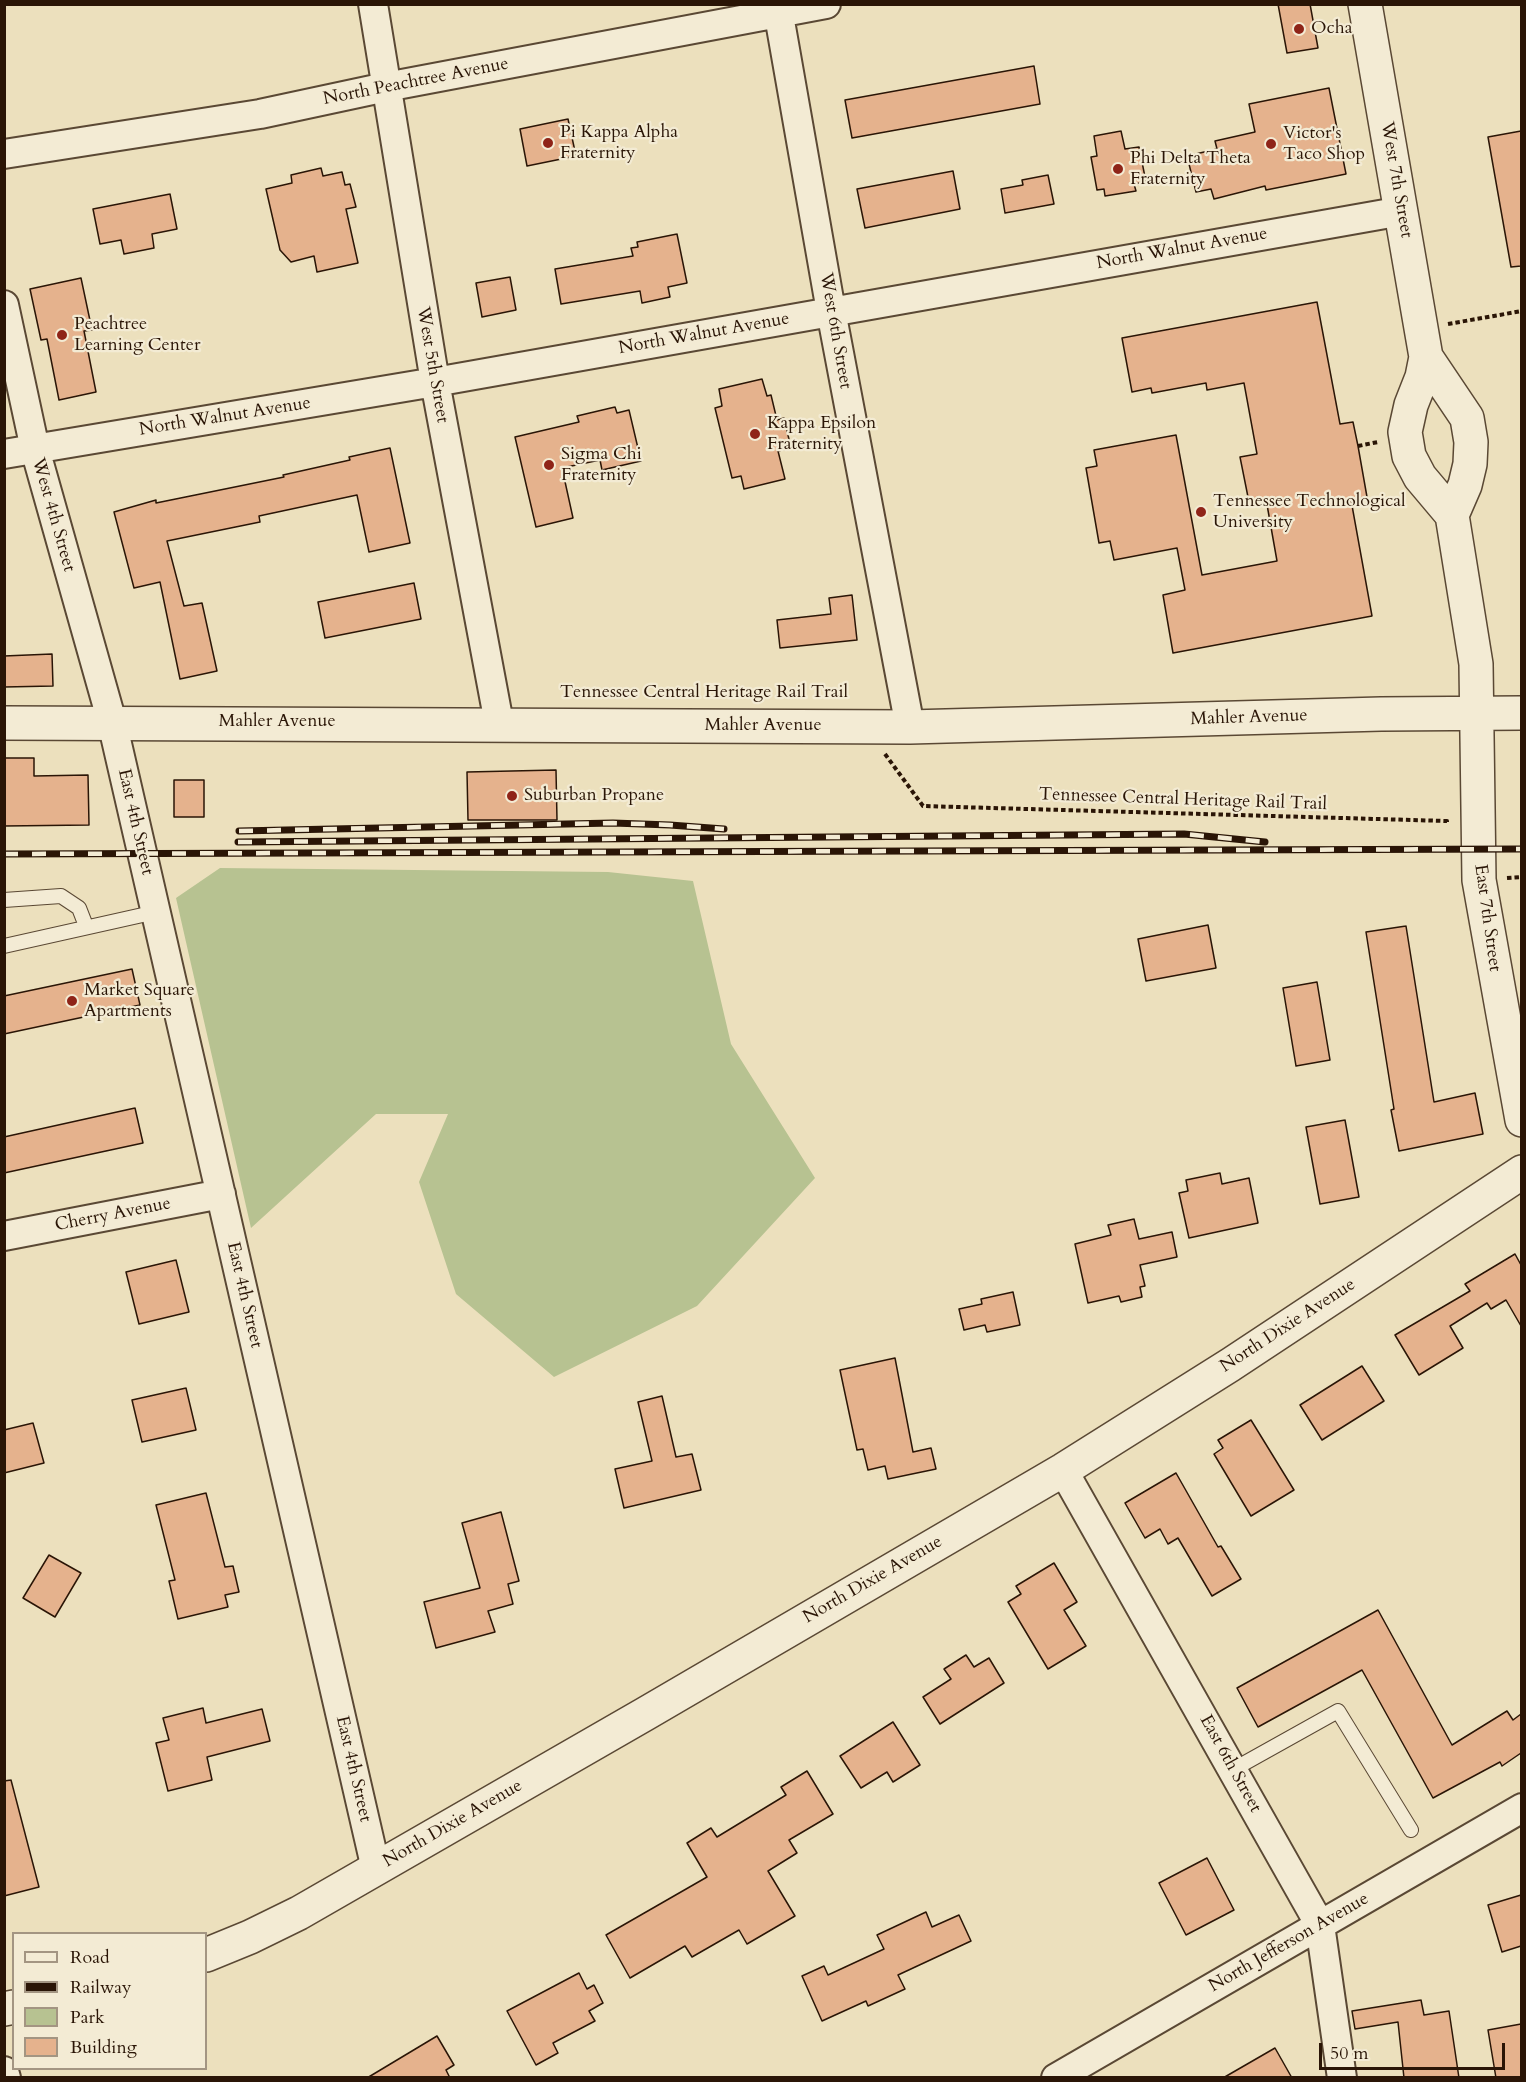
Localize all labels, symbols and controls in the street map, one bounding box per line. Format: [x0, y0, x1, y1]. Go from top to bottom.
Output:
place label: Ocha [1311, 18, 1352, 40]
marker: Ocha [1292, 22, 1306, 36]
street label: North Peachtree Avenue [321, 53, 511, 111]
street label: West 7th Street [1375, 120, 1417, 240]
place label: Pi Kappa Alpha Fraternity [560, 122, 678, 164]
place label: Victor's Taco Shop [1283, 123, 1365, 166]
marker: Pi Kappa Alpha Fraternity [541, 136, 555, 150]
marker: Victor's Taco Shop [1264, 137, 1278, 151]
place label: Phi Delta Theta Fraternity [1130, 148, 1251, 190]
marker: Phi Delta Theta Fraternity [1111, 162, 1125, 176]
street label: North Walnut Avenue [1095, 223, 1269, 275]
street label: West 6th Street [814, 271, 856, 391]
street label: West 5th Street [411, 305, 453, 425]
street label: North Walnut Avenue [617, 308, 791, 360]
place label: Peachtree Learning Center [74, 314, 200, 356]
marker: Peachtree Learning Center [55, 328, 69, 342]
street label: North Walnut Avenue [138, 393, 312, 441]
place label: Kappa Epsilon Fraternity [767, 413, 876, 456]
marker: Kappa Epsilon Fraternity [748, 427, 762, 441]
place label: Sigma Chi Fraternity [561, 444, 642, 486]
street label: West 4th Street [26, 456, 80, 574]
marker: Sigma Chi Fraternity [542, 458, 556, 472]
place label: Tennessee Technological University [1213, 491, 1406, 534]
marker: Tennessee Technological University [1194, 505, 1208, 519]
street label: Tennessee Central Heritage Rail Trail [560, 682, 848, 704]
street label: Mahler Avenue [1190, 705, 1308, 731]
street label: Mahler Avenue [218, 711, 336, 733]
street label: Mahler Avenue [704, 715, 822, 737]
street label: East 4th Street [112, 767, 158, 877]
street label: Tennessee Central Heritage Rail Trail [1039, 784, 1327, 816]
place label: Suburban Propane [524, 785, 664, 807]
marker: Suburban Propane [505, 789, 519, 803]
street label: East 7th Street [1469, 863, 1505, 973]
place label: Market Square Apartments [84, 980, 195, 1022]
marker: Market Square Apartments [65, 994, 79, 1008]
street label: Cherry Avenue [53, 1193, 173, 1237]
street label: East 4th Street [221, 1240, 267, 1350]
street label: North Dixie Avenue [1216, 1274, 1360, 1378]
street label: North Dixie Avenue [800, 1531, 946, 1629]
street label: East 6th Street [1194, 1711, 1266, 1817]
street label: East 4th Street [330, 1714, 376, 1824]
street label: North Dixie Avenue [380, 1775, 526, 1873]
street label: North Jefferson Avenue [1205, 1888, 1373, 1998]
legend [12, 1932, 207, 2070]
text: Road [70, 1945, 110, 1970]
text: Railway [70, 1975, 132, 2000]
text: Park [70, 2005, 105, 2030]
scale bar [1322, 2031, 1508, 2069]
text: Building [70, 2035, 137, 2060]
text: 50 m [1330, 2041, 1369, 2066]

